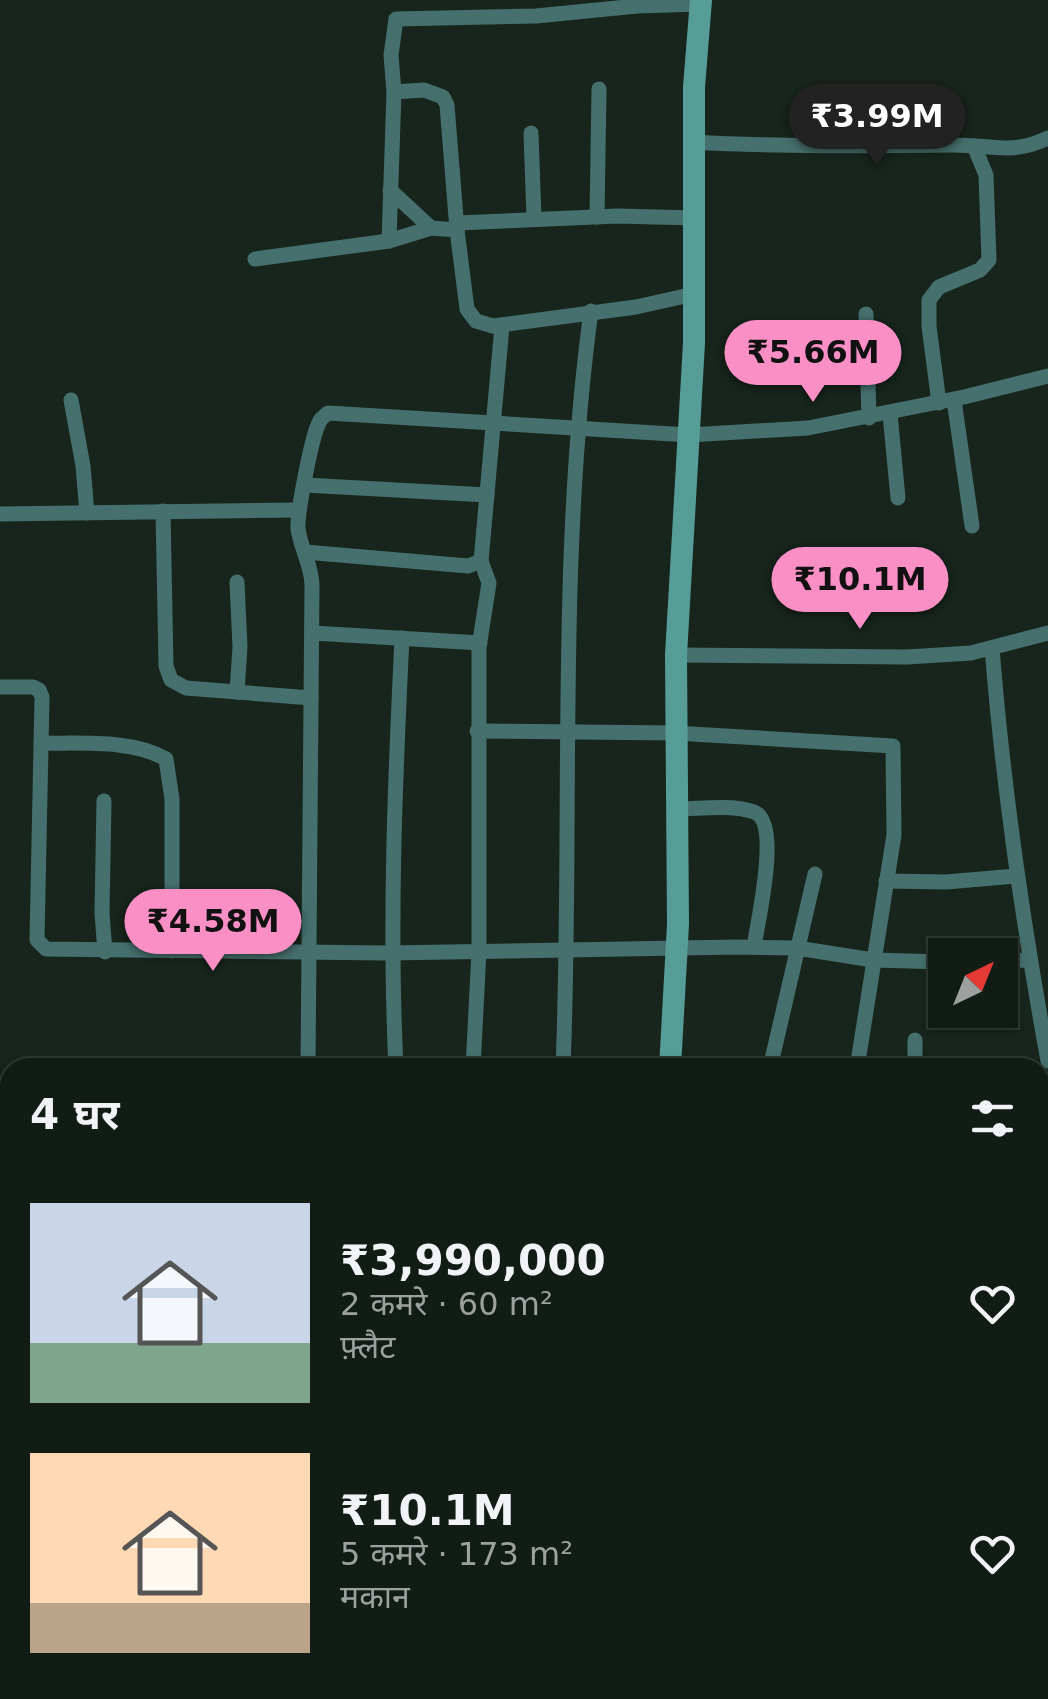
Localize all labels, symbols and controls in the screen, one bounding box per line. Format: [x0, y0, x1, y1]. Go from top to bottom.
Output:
pin: ₹3.99M [796, 84, 958, 169]
text: ₹3.99M [810, 97, 944, 135]
pin: ₹5.66M [732, 320, 894, 405]
text: ₹5.66M [746, 333, 880, 371]
pin: ₹10.1M [779, 547, 941, 632]
text: ₹10.1M [793, 560, 927, 598]
pin: ₹4.58M [132, 889, 294, 974]
text: ₹4.58M [146, 902, 280, 940]
north arrow [928, 938, 1018, 1028]
map controls [928, 938, 1018, 1028]
text: 4 घर [30, 1090, 120, 1139]
icon: filters [965, 1091, 1020, 1146]
text: ₹3,990,000 [340, 1236, 606, 1285]
icon: home [110, 1243, 230, 1363]
icon: heart [965, 1276, 1020, 1331]
text: 2 कमरे · 60 m² [340, 1285, 553, 1323]
text: फ़्लैट [340, 1328, 395, 1366]
text: ₹10.1M [340, 1486, 515, 1535]
icon: home [110, 1493, 230, 1613]
icon: heart [965, 1526, 1020, 1581]
text: 5 कमरे · 173 m² [340, 1535, 573, 1573]
text: मकान [340, 1578, 410, 1616]

